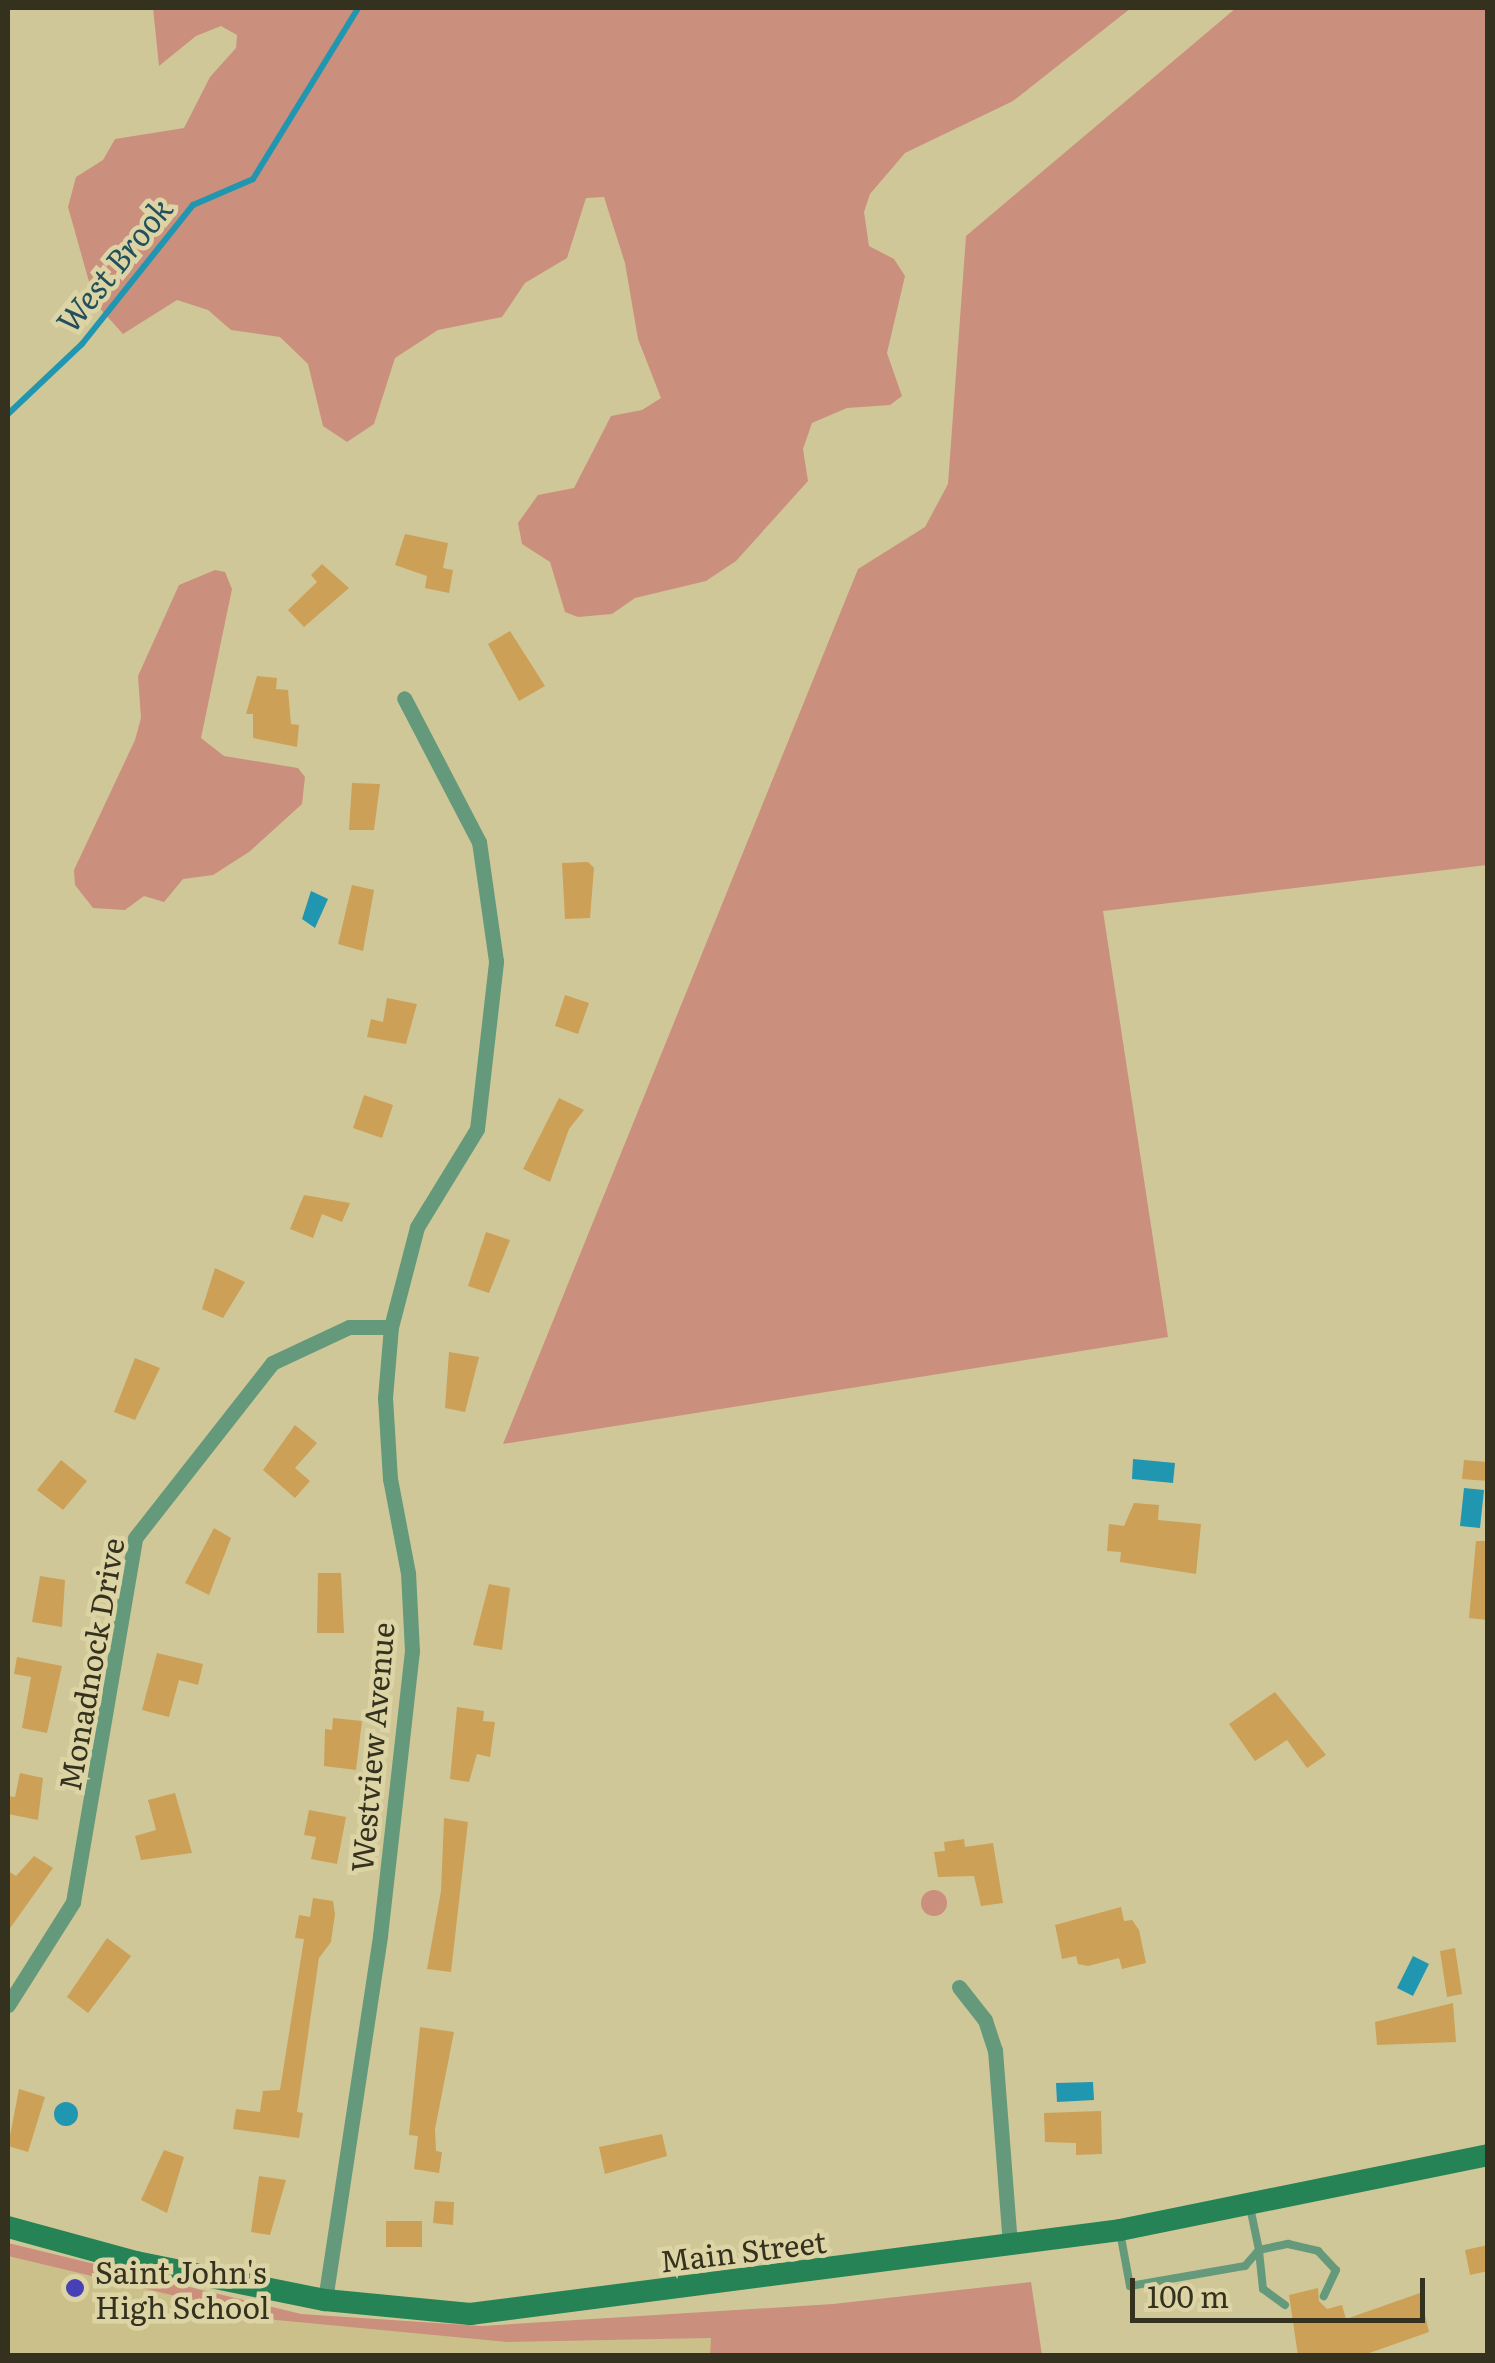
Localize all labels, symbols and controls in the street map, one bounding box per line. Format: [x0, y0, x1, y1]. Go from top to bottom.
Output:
water label: West Brook [47, 189, 179, 339]
street label: Monadnock Drive [50, 1535, 130, 1793]
street label: Westview Avenue [342, 1621, 400, 1873]
street label: Main Street [658, 2222, 828, 2278]
place label: Saint John's High School [95, 2253, 270, 2324]
scale bar [1135, 2258, 1430, 2320]
text: 100 m [1147, 2273, 1229, 2317]
marker: Saint John's High School [64, 2277, 86, 2299]

